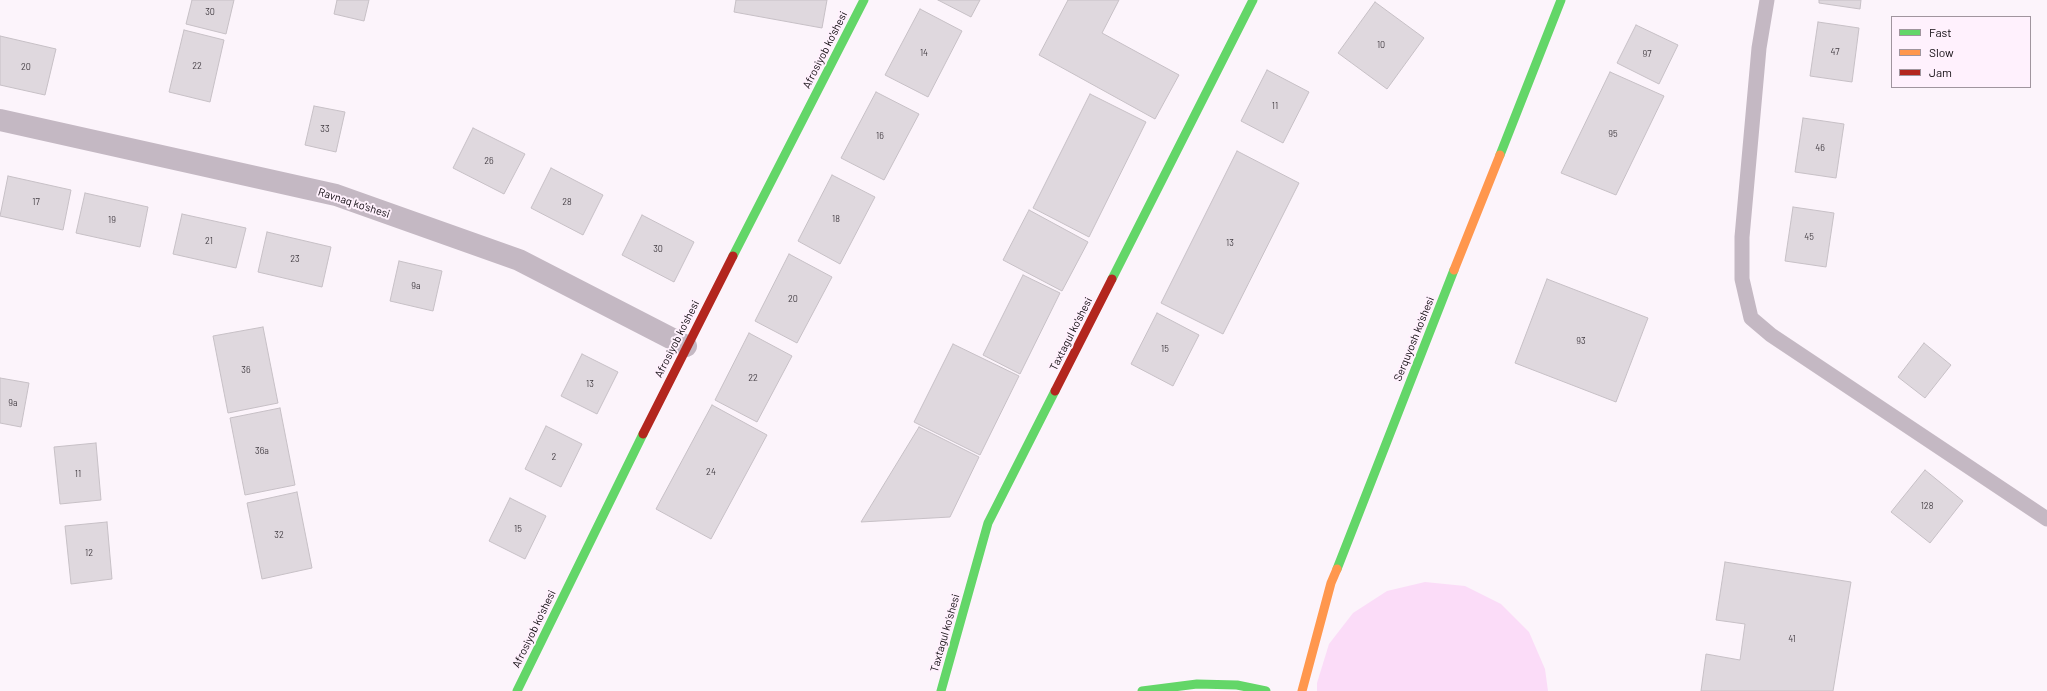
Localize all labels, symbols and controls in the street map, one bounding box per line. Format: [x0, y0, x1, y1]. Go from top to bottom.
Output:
house number: 30 [205, 7, 215, 17]
street label: Afrosiyob ko'shesi [800, 9, 850, 91]
legend [1891, 16, 2031, 88]
text: Fast [1929, 25, 1952, 39]
house number: 10 [1377, 40, 1385, 50]
text: Slow [1929, 45, 1954, 59]
house number: 47 [1831, 47, 1839, 57]
house number: 14 [920, 48, 928, 58]
house number: 97 [1643, 49, 1651, 59]
house number: 22 [192, 61, 202, 71]
house number: 20 [21, 62, 31, 72]
text: Jam [1929, 65, 1952, 79]
house number: 11 [1272, 101, 1278, 111]
house number: 33 [320, 124, 330, 134]
house number: 95 [1608, 129, 1618, 139]
house number: 16 [876, 131, 884, 141]
house number: 46 [1815, 143, 1825, 153]
house number: 26 [484, 156, 494, 166]
street label: Ravnaq ko'shesi [316, 185, 392, 221]
house number: 17 [32, 197, 40, 207]
house number: 28 [562, 197, 572, 207]
house number: 18 [832, 214, 840, 224]
house number: 19 [108, 215, 116, 225]
house number: 45 [1804, 232, 1814, 242]
house number: 21 [205, 236, 213, 246]
house number: 13 [1226, 238, 1234, 248]
house number: 30 [653, 244, 663, 254]
house number: 23 [290, 254, 300, 264]
house number: 9a [411, 281, 421, 291]
house number: 20 [788, 294, 798, 304]
street label: Taxtagul ko'shesi [1047, 295, 1095, 373]
street label: Serquyosh ko'shesi [1391, 295, 1437, 383]
street label: Afrosiyob ko'shesi [652, 298, 702, 380]
house number: 93 [1576, 336, 1586, 346]
house number: 15 [1161, 344, 1169, 354]
house number: 36 [241, 365, 251, 375]
house number: 22 [748, 373, 758, 383]
house number: 13 [586, 379, 594, 389]
house number: 9a [8, 398, 18, 408]
house number: 36a [255, 446, 269, 456]
house number: 2 [552, 452, 556, 462]
house number: 24 [706, 467, 716, 477]
house number: 11 [75, 469, 81, 479]
house number: 128 [1921, 501, 1933, 511]
house number: 15 [514, 524, 522, 534]
house number: 32 [274, 530, 284, 540]
house number: 12 [85, 548, 93, 558]
street label: Afrosiyob ko'shesi [509, 588, 559, 670]
street label: Taxtagul ko'shesi [928, 593, 962, 673]
house number: 41 [1788, 634, 1796, 644]

